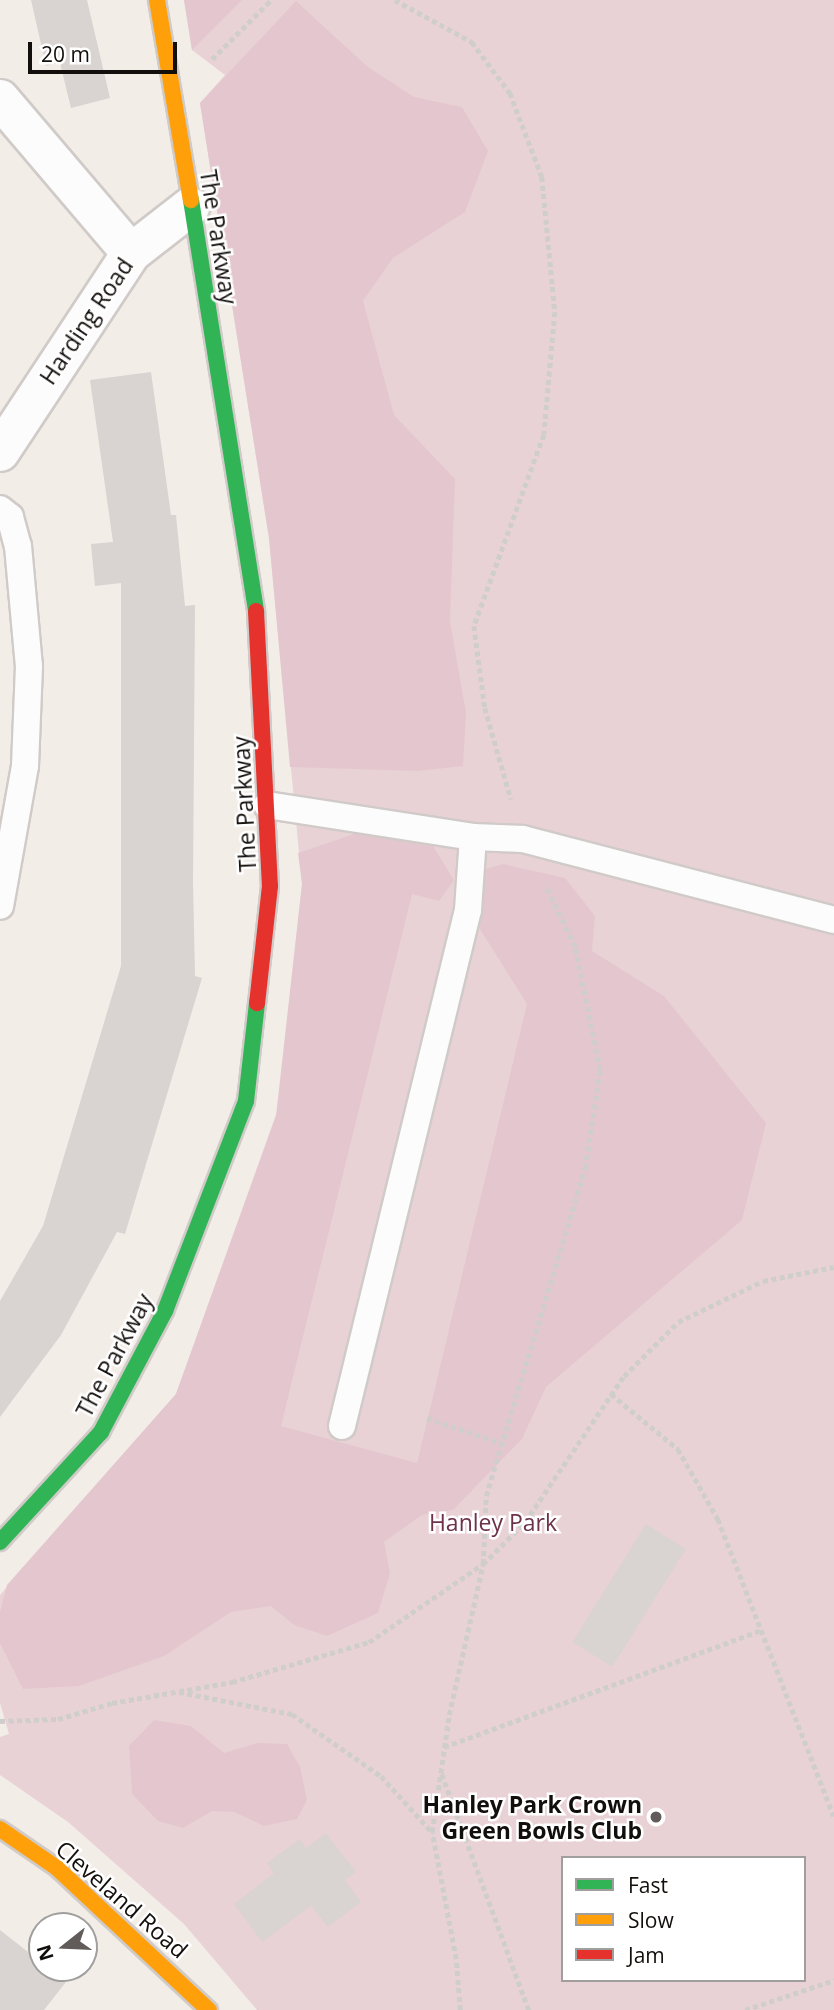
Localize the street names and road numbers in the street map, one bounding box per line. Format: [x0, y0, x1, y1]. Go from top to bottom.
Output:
street label: The Parkway [195, 168, 243, 306]
street label: Harding Road [34, 253, 138, 389]
street label: The Parkway [227, 735, 261, 873]
street label: The Parkway [70, 1289, 158, 1421]
street label: Cleveland Road [51, 1834, 193, 1964]

